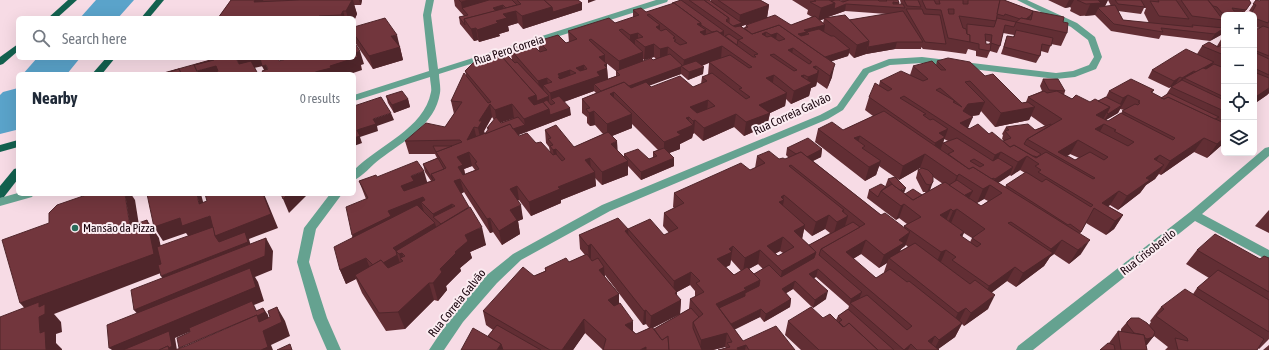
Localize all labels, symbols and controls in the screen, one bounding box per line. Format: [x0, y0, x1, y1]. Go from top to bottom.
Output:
map controls [1221, 12, 1257, 156]
button: + [1221, 12, 1257, 48]
search box [16, 16, 356, 60]
icon: search [30, 27, 52, 49]
text: Search here [62, 30, 127, 47]
street label: Rua Pero Correia [472, 32, 546, 68]
button: − [1221, 48, 1257, 84]
button: locate [1221, 84, 1257, 120]
text: Nearby [32, 88, 78, 108]
street label: Rua Correia Galvão [751, 90, 833, 138]
text: 0 results [300, 91, 340, 106]
button: layers [1221, 120, 1257, 156]
place label: Mansão da Pizza [83, 221, 155, 235]
marker: Mansão da Pizza [70, 223, 80, 233]
street label: Rua Crisoberilo [1117, 226, 1179, 278]
street label: Rua Correia Galvão [425, 266, 489, 340]

